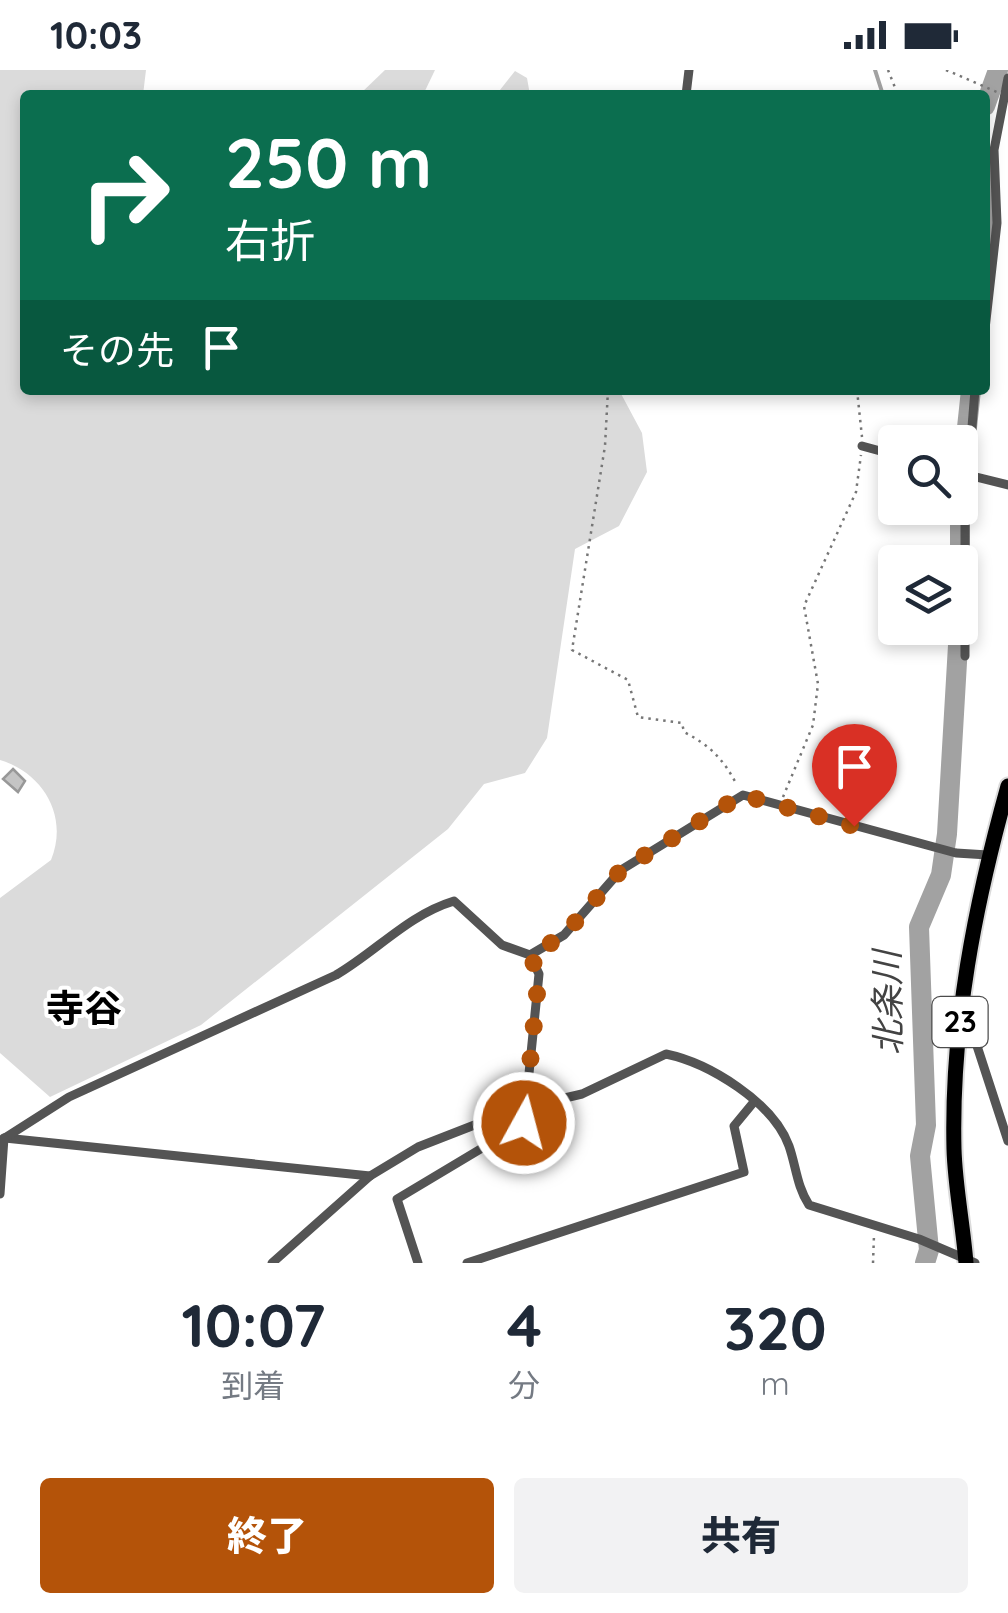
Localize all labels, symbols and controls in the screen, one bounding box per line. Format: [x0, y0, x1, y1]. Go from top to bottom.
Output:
text: 10:03 [50, 11, 142, 59]
text: 250 m [225, 118, 432, 206]
icon: right [60, 130, 190, 260]
text: 右折 [225, 212, 315, 268]
icon: arrive [194, 320, 249, 375]
text: その先 [60, 326, 174, 374]
map controls [878, 425, 978, 645]
button: search [878, 425, 978, 525]
button: layers [878, 545, 978, 645]
pin [812, 724, 897, 827]
icon: arrive [827, 739, 882, 794]
water label: 北条川 [864, 946, 910, 1056]
district label: 寺谷 [46, 984, 122, 1032]
road number: 23 [932, 997, 988, 1047]
position arrow [472, 1071, 576, 1175]
text: 10:07 [181, 1287, 325, 1362]
text: 4 [507, 1287, 542, 1362]
text: 320 [723, 1290, 827, 1365]
text: m [760, 1363, 790, 1403]
text: 到着 [221, 1365, 285, 1405]
text: 分 [508, 1365, 540, 1405]
button: 終了 [40, 1478, 494, 1593]
button: 共有 [514, 1478, 968, 1593]

